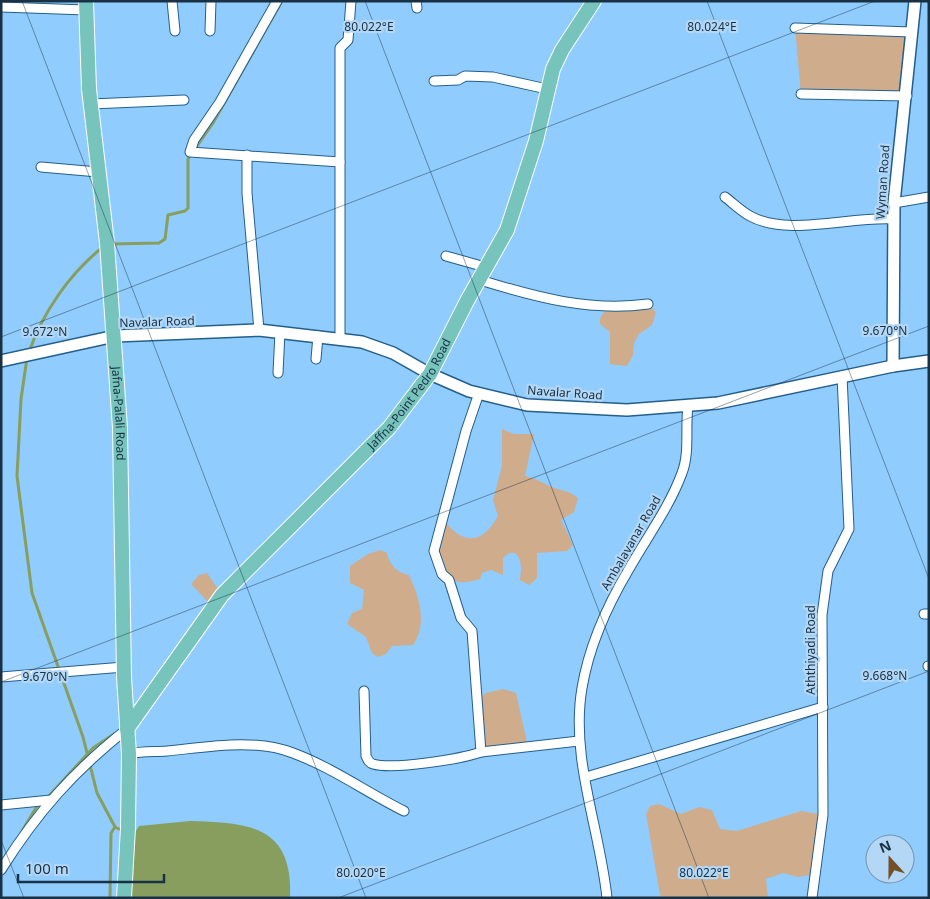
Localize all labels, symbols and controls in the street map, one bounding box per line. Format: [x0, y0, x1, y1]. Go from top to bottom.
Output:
text: 80.022°E [344, 18, 394, 35]
text: 80.024°E [687, 18, 737, 35]
street label: Wyman Road [871, 144, 894, 220]
street label: Navalar Road [119, 312, 195, 331]
text: 9.670°N [863, 322, 907, 339]
text: 9.672°N [23, 323, 67, 340]
street label: Jaffna-Point Pedro Road [362, 335, 455, 454]
street label: Jafna-Palali Road [108, 365, 130, 461]
street label: Navalar Road [527, 381, 603, 404]
street label: Ambalavanar Road [597, 492, 665, 593]
street label: Aththiyadi Road [802, 605, 819, 695]
text: 9.668°N [863, 667, 907, 684]
text: 9.670°N [23, 668, 67, 685]
north arrow [865, 834, 915, 884]
text: N [876, 835, 894, 857]
scale bar [18, 852, 164, 884]
text: 100 m [25, 858, 69, 878]
text: 80.020°E [336, 864, 386, 881]
text: 80.022°E [679, 864, 729, 881]

